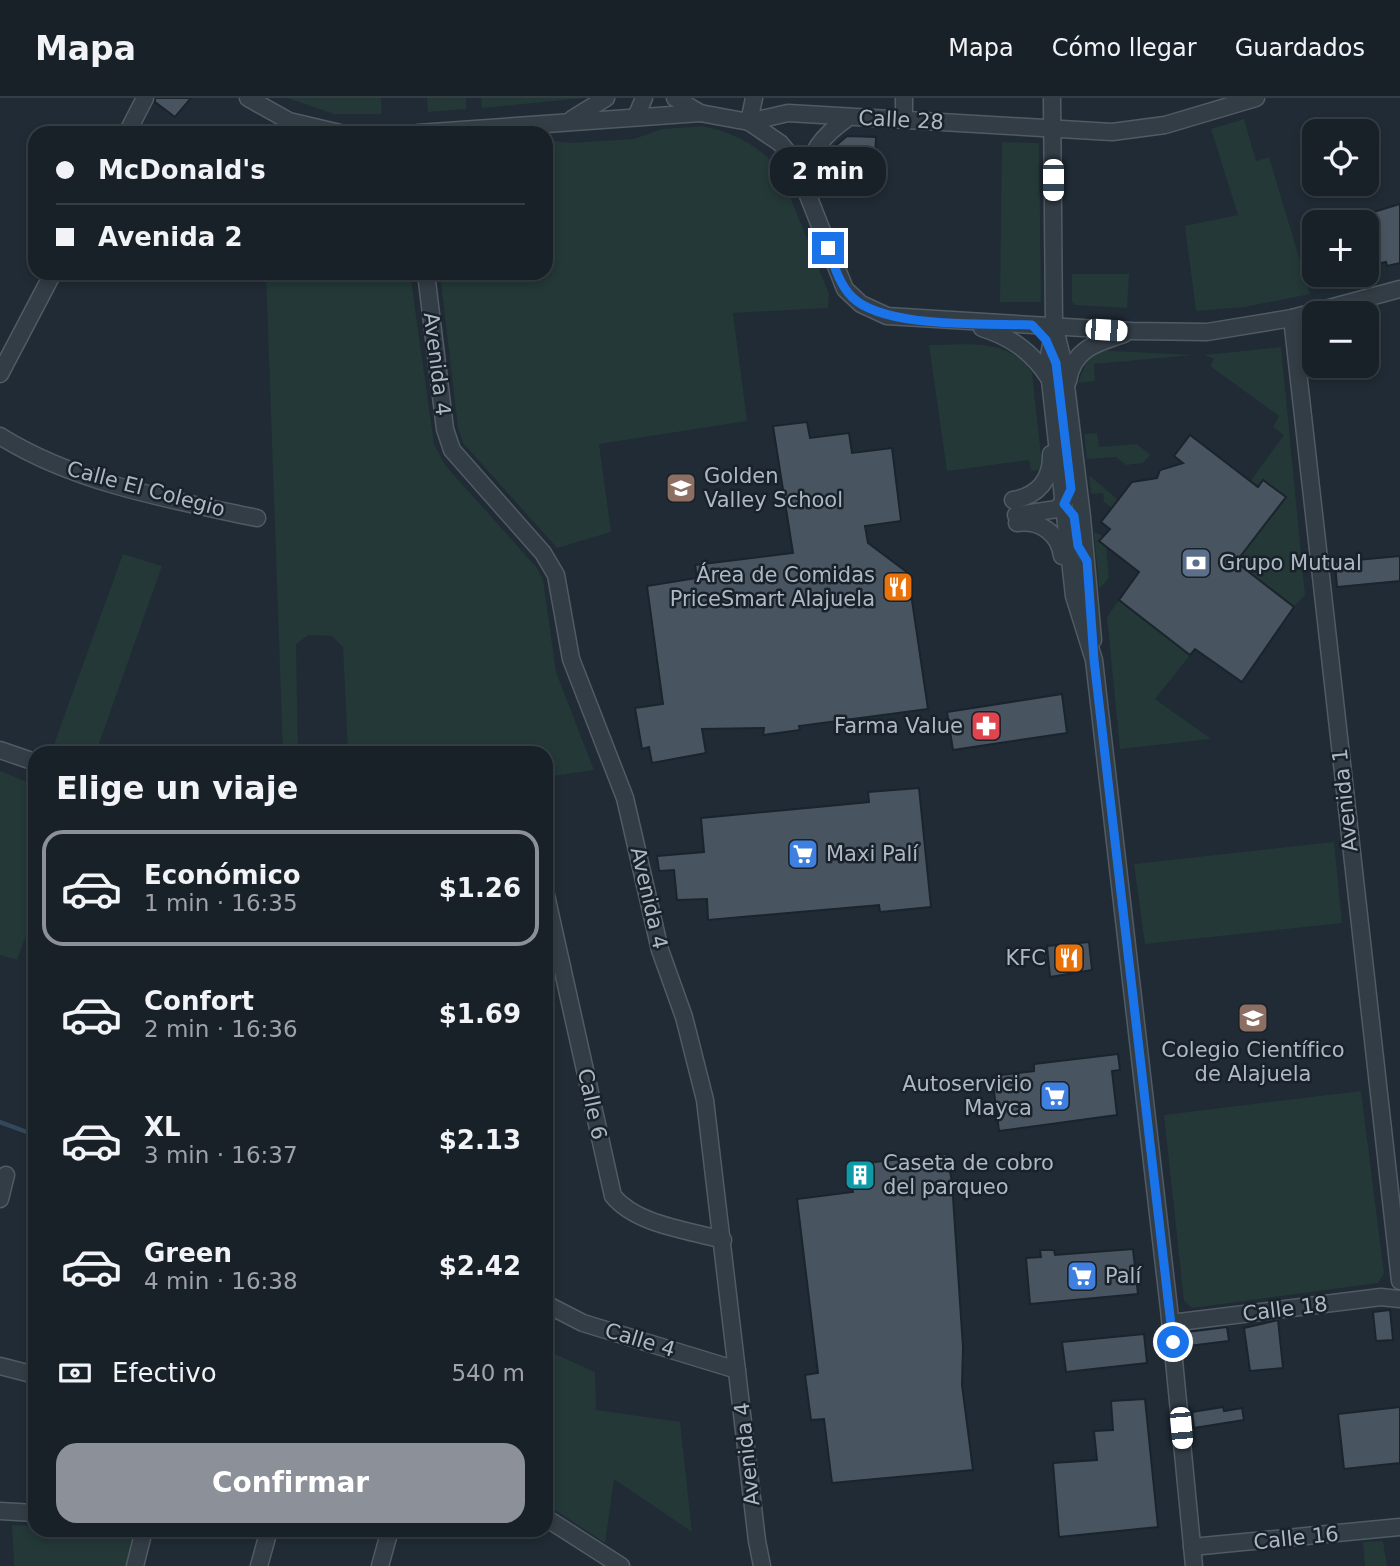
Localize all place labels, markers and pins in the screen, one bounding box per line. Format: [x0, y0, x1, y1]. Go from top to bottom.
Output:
place label: Golden Valley School [704, 464, 843, 512]
school or university icon: Golden Valley School [664, 471, 698, 505]
bank icon: Grupo Mutual [1179, 546, 1213, 580]
place label: Grupo Mutual [1219, 551, 1362, 575]
place label: Área de Comidas PriceSmart Alajuela [670, 562, 875, 611]
restaurant icon: Área de Comidas PriceSmart Alajuela [881, 570, 915, 604]
pharmacy icon: Farma Value [969, 709, 1003, 743]
place label: Farma Value [834, 714, 963, 738]
supermarket icon: Maxi Palí [786, 837, 820, 871]
place label: Maxi Palí [826, 842, 919, 866]
restaurant icon: KFC [1052, 941, 1086, 975]
place label: KFC [1005, 946, 1046, 970]
school or university icon: Colegio Científico de Alajuela [1236, 1001, 1270, 1035]
place label: Colegio Científico de Alajuela [1161, 1038, 1345, 1086]
place label: Autoservicio Mayca [902, 1072, 1032, 1120]
supermarket icon: Autoservicio Mayca [1038, 1079, 1072, 1113]
place label: Caseta de cobro del parqueo [883, 1151, 1054, 1199]
building icon: Caseta de cobro del parqueo [843, 1158, 877, 1192]
supermarket icon: Palí [1065, 1259, 1099, 1293]
place label: Palí [1105, 1264, 1142, 1288]

